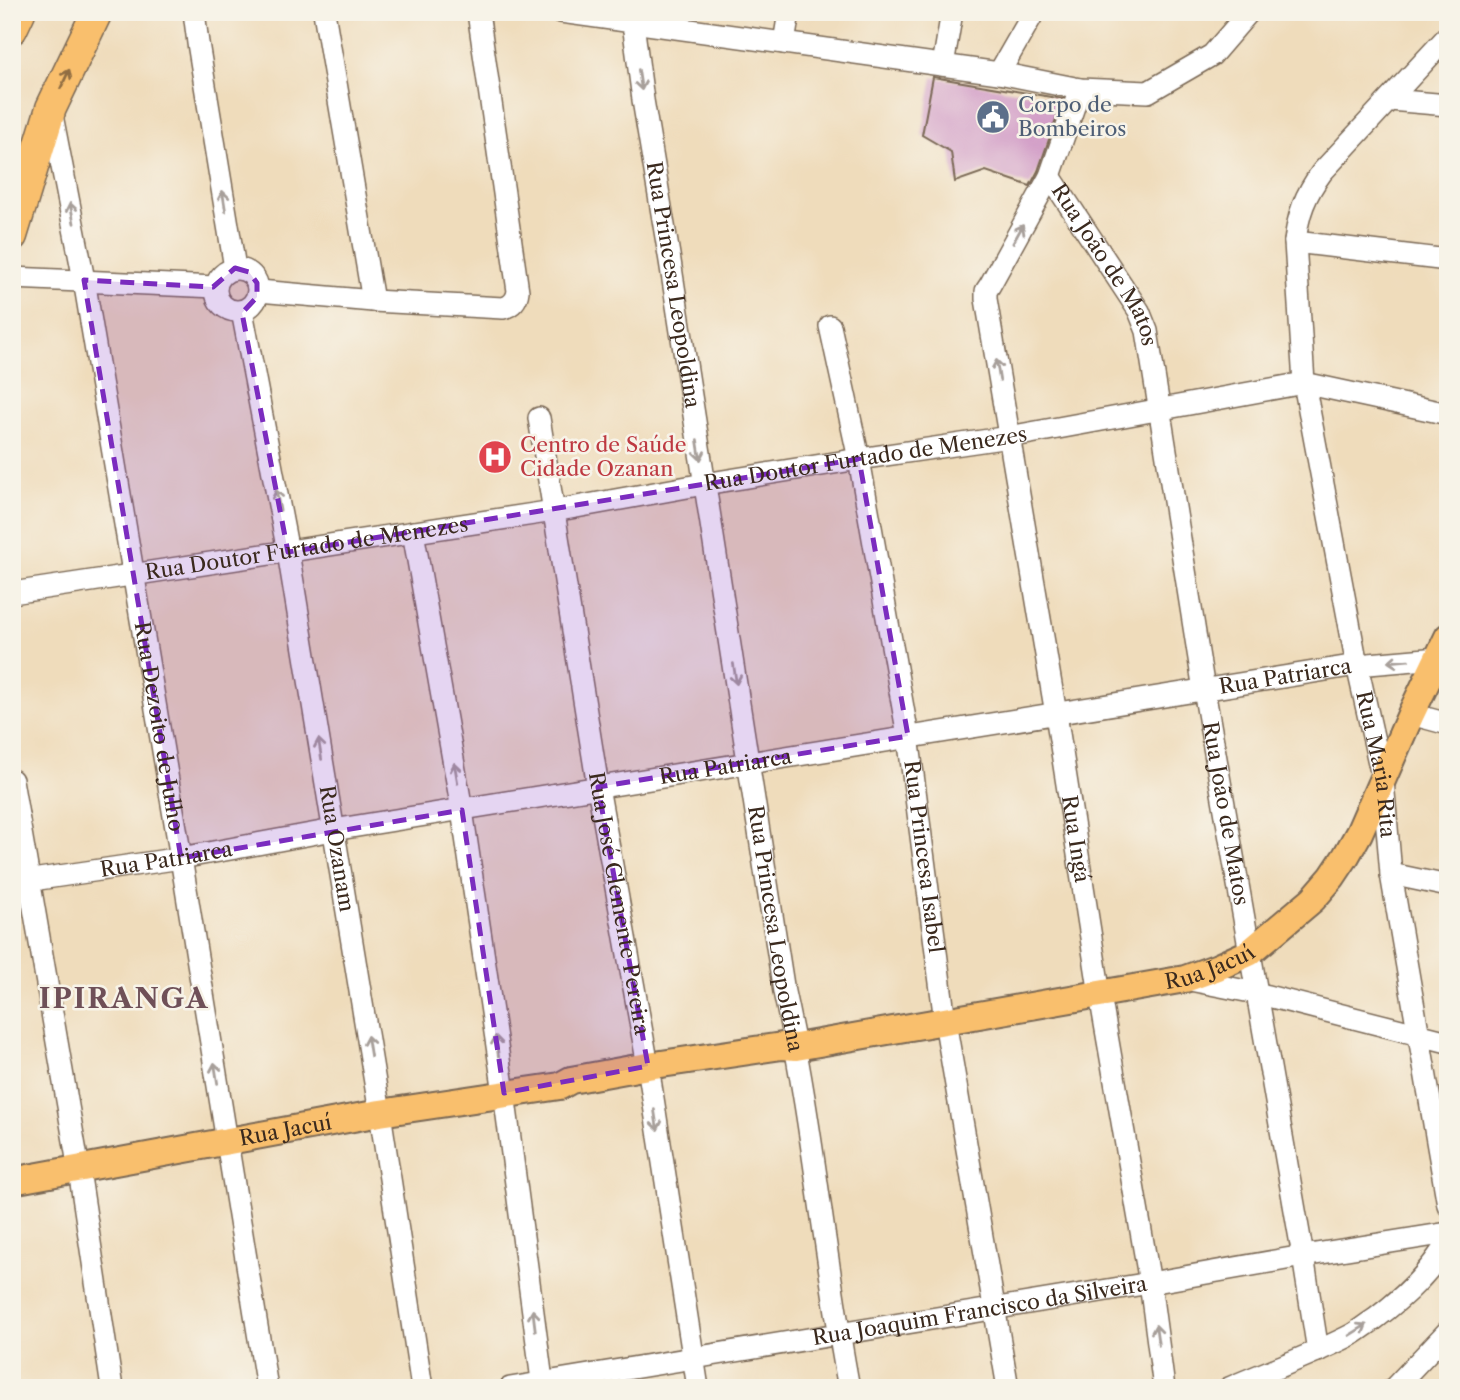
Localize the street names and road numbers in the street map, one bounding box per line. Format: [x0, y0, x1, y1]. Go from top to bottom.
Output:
street label: Rua Princesa Leopoldina [642, 159, 706, 411]
street label: Rua João de Matos [1047, 179, 1162, 348]
street label: Rua Doutor Furtado de Menezes [702, 421, 1029, 496]
street label: Rua Doutor Furtado de Menezes [143, 511, 470, 585]
street label: Rua Dezoito de Julho [130, 620, 189, 833]
street label: Rua Patriarca [1217, 653, 1354, 699]
street label: Rua Maria Rita [1351, 688, 1401, 840]
street label: Rua João de Matos [1198, 719, 1254, 907]
street label: Rua Patriarca [657, 743, 794, 789]
street label: Rua Princesa Isabel [899, 759, 949, 954]
street label: Rua José Clemente Pereira [584, 770, 655, 1038]
street label: Rua Ozanam [314, 783, 360, 914]
street label: Rua Ingá [1057, 794, 1095, 885]
street label: Rua Princesa Leopoldina [743, 804, 809, 1055]
street label: Rua Patriarca [98, 836, 235, 882]
street label: Rua Jacuí [1163, 940, 1260, 994]
street label: Rua Jacuí [237, 1109, 333, 1151]
street label: Rua Joaquim Francisco da Silveira [810, 1271, 1150, 1350]

